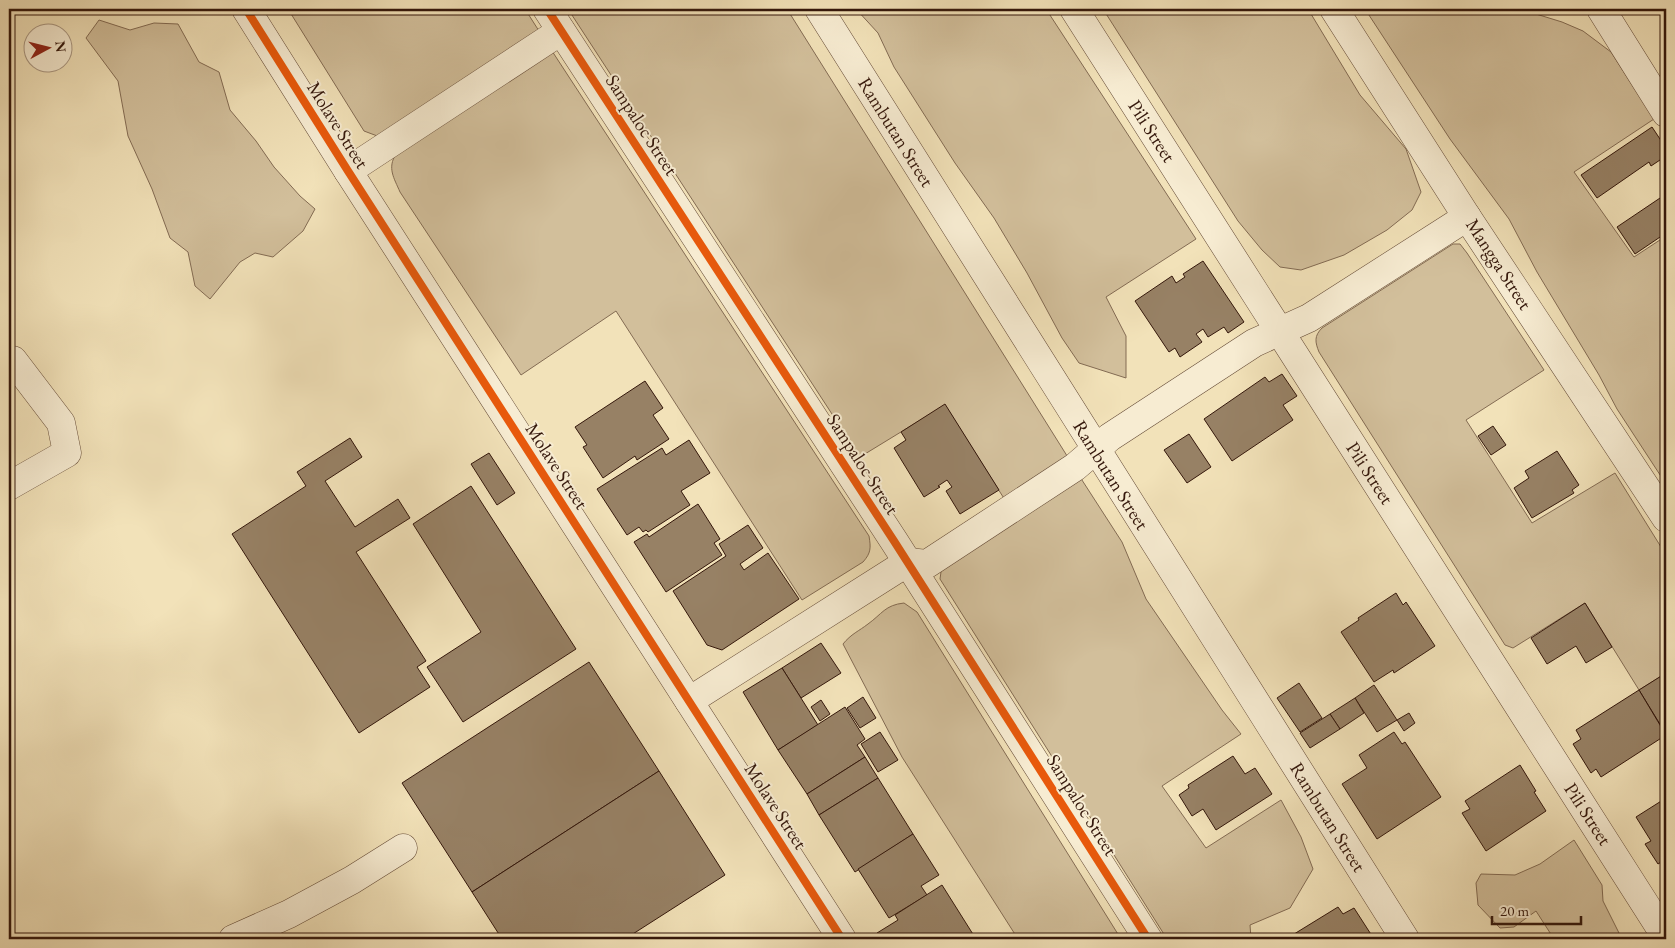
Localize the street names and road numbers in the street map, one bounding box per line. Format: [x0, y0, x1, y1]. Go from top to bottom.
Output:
street label: Sampaloc Street [600, 70, 684, 180]
street label: Rambutan Street [852, 72, 940, 192]
street label: Molave Street [301, 77, 375, 173]
street label: Pili Street [1122, 95, 1182, 167]
street label: Mangga Street [1460, 214, 1538, 314]
street label: Sampaloc Street [821, 409, 905, 519]
street label: Rambutan Street [1067, 415, 1155, 535]
street label: Molave Street [520, 418, 594, 514]
street label: Pili Street [1340, 437, 1400, 509]
street label: Sampaloc Street [1041, 749, 1123, 861]
street label: Rambutan Street [1284, 757, 1372, 877]
street label: Molave Street [739, 758, 813, 854]
street label: Pili Street [1558, 778, 1618, 850]

